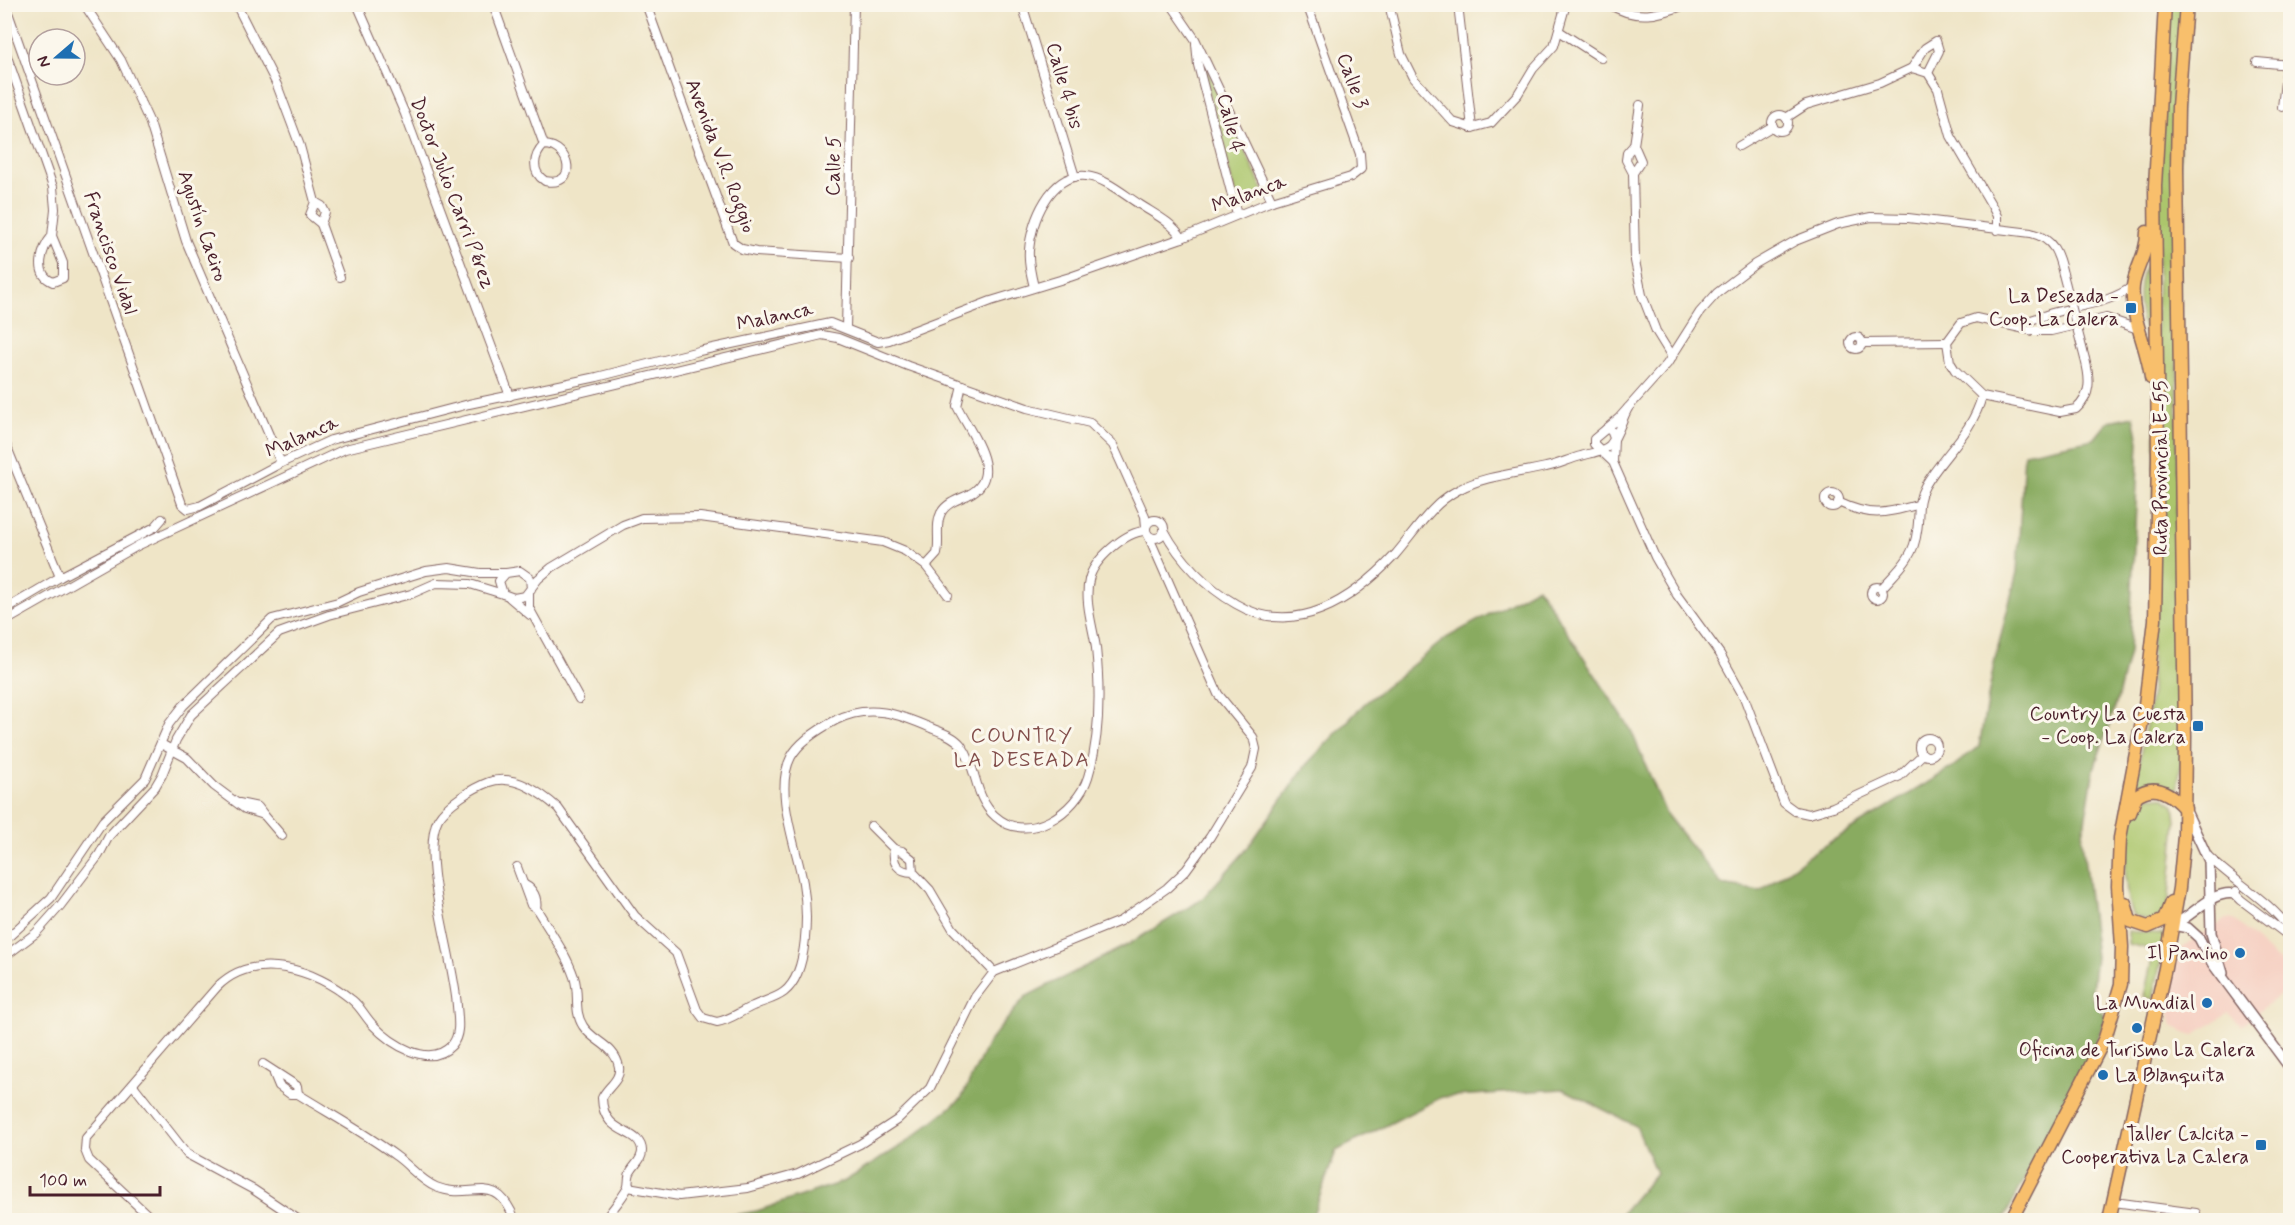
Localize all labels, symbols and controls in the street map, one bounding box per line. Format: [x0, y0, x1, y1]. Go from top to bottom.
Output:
north arrow [27, 27, 87, 87]
street label: Calle 4 bis [1039, 40, 1089, 132]
street label: Calle 3 [1329, 49, 1375, 113]
text: N [33, 53, 56, 70]
street label: Avenida V.R. Roggio [676, 75, 762, 238]
street label: Calle 4 [1210, 91, 1250, 156]
street label: Doctor Julio Carri Pérez [403, 93, 501, 293]
street label: Calle 5 [820, 136, 848, 196]
street label: Agustín Caeiro [170, 167, 234, 285]
street label: Malanca [1208, 168, 1291, 220]
street label: Francisco Vidal [76, 188, 144, 318]
place label: La Deseada - Coop. La Calera [1989, 283, 2119, 333]
street label: Malanca [734, 296, 817, 338]
marker: La Deseada - Coop. La Calera [2124, 301, 2138, 315]
street label: Ruta Provincial E-55 [2148, 380, 2175, 556]
street label: Malanca [261, 409, 344, 465]
place label: Country La Cuesta - Coop. La Calera [2029, 701, 2186, 751]
marker: Country La Cuesta - Coop. La Calera [2191, 719, 2205, 733]
district label: COUNTRY LA DESEADA [954, 722, 1090, 774]
place label: Il Panino [2147, 940, 2228, 967]
marker: Il Panino [2233, 946, 2247, 960]
place label: La Mundial [2096, 990, 2195, 1017]
marker: La Mundial [2200, 996, 2214, 1010]
marker: Oficina de Turismo La Calera [2130, 1021, 2144, 1035]
place label: Oficina de Turismo La Calera [2019, 1037, 2255, 1064]
place label: La Blanquita [2115, 1062, 2225, 1089]
marker: La Blanquita [2096, 1068, 2110, 1082]
place label: Taller Calcita - Cooperativa La Calera [2061, 1121, 2249, 1171]
marker: Taller Calcita - Cooperativa La Calera [2254, 1138, 2268, 1152]
scale bar [30, 1159, 160, 1197]
text: 100 m [39, 1169, 87, 1193]

